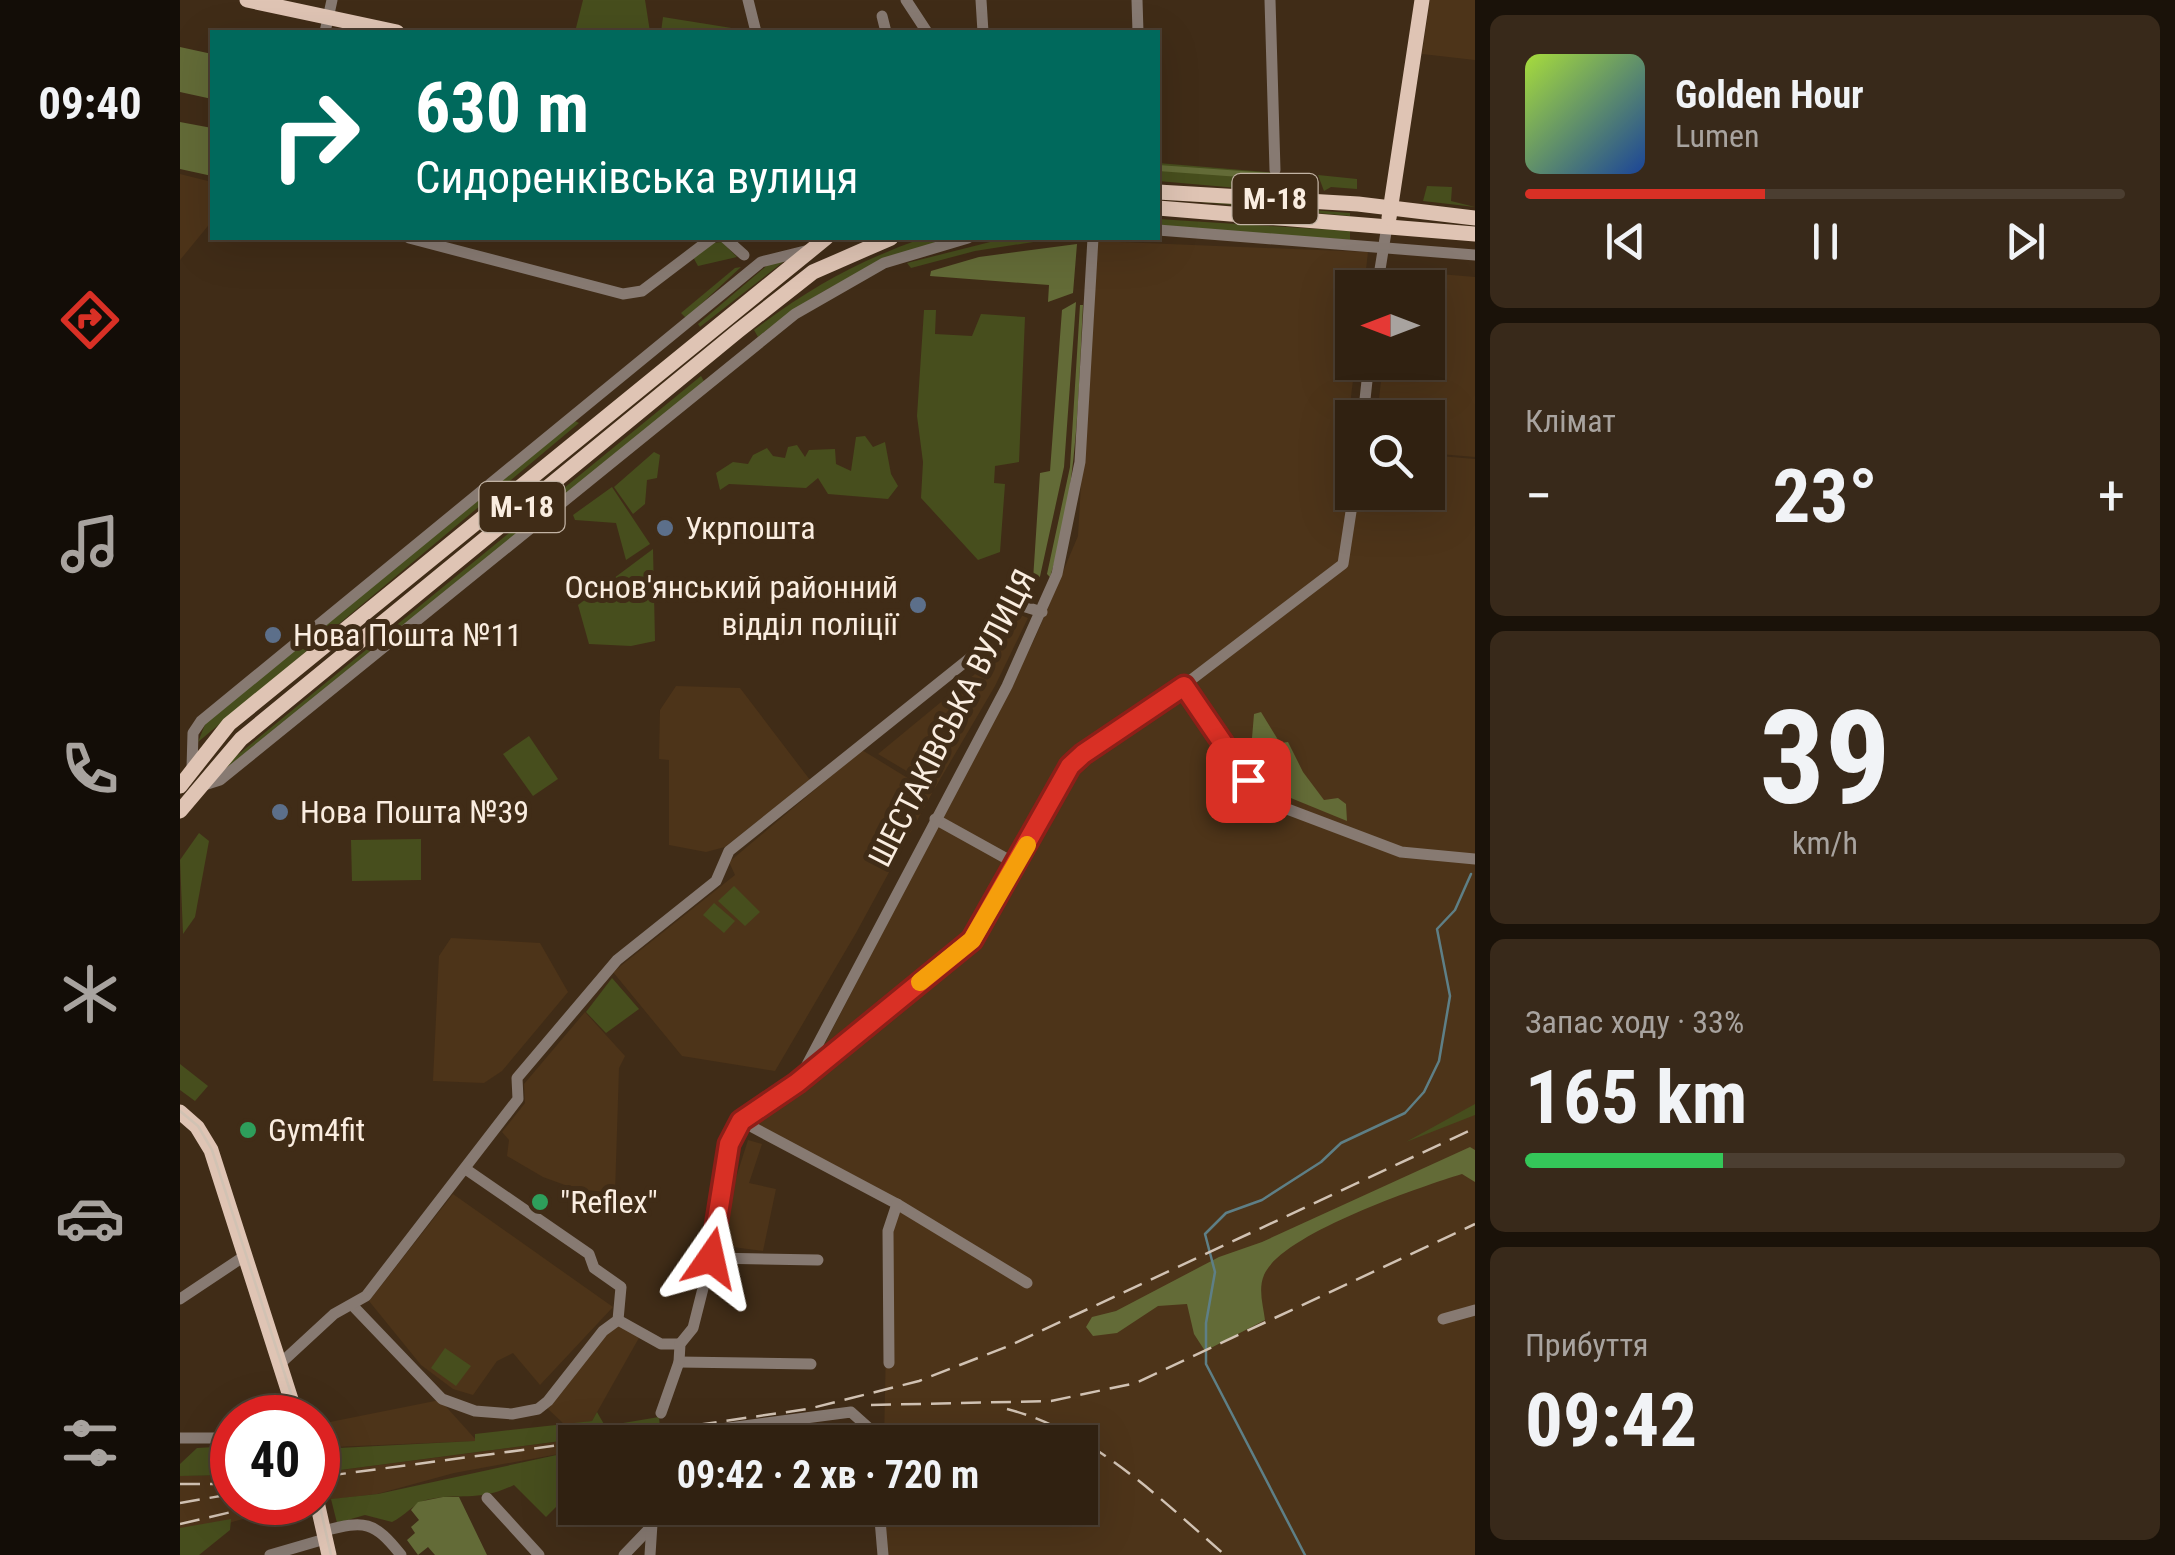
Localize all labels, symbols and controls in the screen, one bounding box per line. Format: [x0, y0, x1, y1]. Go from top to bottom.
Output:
text: 630 m [415, 67, 589, 149]
icon: right [250, 70, 380, 200]
text: Golden Hour [1675, 73, 1864, 117]
text: 09:40 [38, 77, 142, 130]
text: Lumen [1675, 117, 1760, 155]
text: Сидоренківська вулиця [415, 151, 858, 204]
road number: М-18 [1232, 174, 1318, 224]
icon: previous [1598, 214, 1653, 269]
icon: pause [1798, 214, 1853, 269]
icon: next [1998, 214, 2053, 269]
north arrow [1335, 270, 1445, 380]
map controls [1335, 270, 1445, 510]
icon: directions [55, 285, 125, 355]
button: search [1335, 400, 1445, 510]
text: Клімат [1525, 402, 1616, 440]
text: 23° [1773, 452, 1878, 540]
text: − [1525, 464, 1553, 528]
text: + [2098, 464, 2125, 528]
road number: М-18 [480, 482, 564, 532]
icon: music [55, 509, 125, 579]
place label: Укрпошта [685, 509, 816, 547]
marker: Укрпошта [654, 517, 676, 539]
street label: ШЕСТАКІВСЬКА ВУЛИЦЯ [861, 563, 1043, 873]
place label: Основ'янський районний відділ поліції [564, 568, 899, 643]
marker: Основ'янський районний відділ поліції [907, 594, 929, 616]
place label: Нова Пошта №11 [293, 616, 522, 654]
marker: Нова Пошта №11 [262, 624, 284, 646]
text: 39 [1759, 682, 1891, 835]
icon: phone [55, 734, 125, 804]
pin [1206, 738, 1291, 823]
icon: arrive [1221, 753, 1276, 808]
place label: Нова Пошта №39 [300, 793, 529, 831]
marker: Нова Пошта №39 [269, 801, 291, 823]
text: km/h [1792, 824, 1858, 862]
icon: climate [55, 959, 125, 1029]
text: Запас ходу · 33% [1525, 1003, 1744, 1041]
text: 165 km [1525, 1053, 1747, 1141]
place label: Gym4fit [268, 1111, 365, 1149]
marker: Gym4fit [237, 1119, 259, 1141]
icon: car [55, 1183, 125, 1253]
place label: "Reflex" [560, 1183, 658, 1221]
marker: "Reflex" [529, 1191, 551, 1213]
position arrow [659, 1206, 763, 1310]
text: Прибуття [1525, 1326, 1648, 1364]
text: 09:42 [1525, 1376, 1697, 1464]
speed limit sign: 40 [210, 1395, 340, 1525]
icon: filters [55, 1408, 125, 1478]
text: 09:42 · 2 хв · 720 m [677, 1453, 979, 1497]

